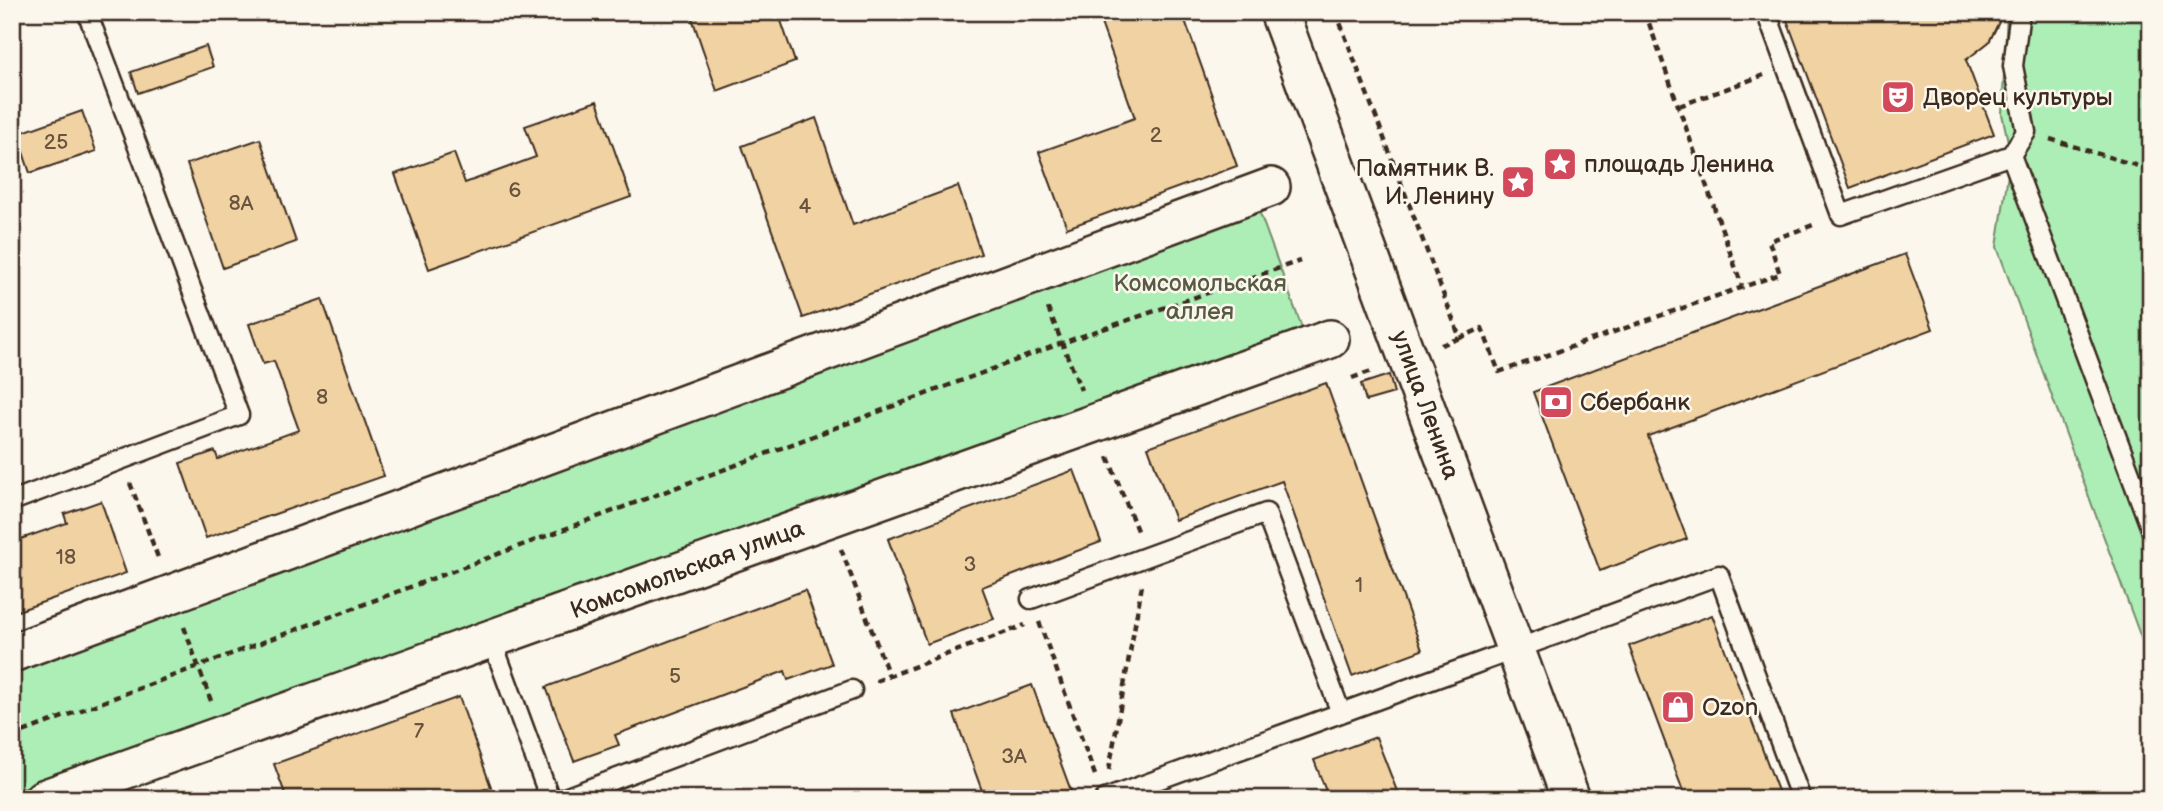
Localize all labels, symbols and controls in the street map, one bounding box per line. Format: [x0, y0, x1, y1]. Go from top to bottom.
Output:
theatre icon: Дворец культуры [1879, 78, 1917, 116]
place label: Дворец культуры [1923, 83, 2113, 112]
house number: 2 [1150, 123, 1163, 148]
house number: 25 [44, 130, 68, 155]
place icon: площадь Ленина [1541, 145, 1579, 183]
place label: площадь Ленина [1584, 150, 1774, 179]
place label: Памятник В. И. Ленину [1355, 154, 1494, 211]
place icon: Памятник В. И. Ленину [1499, 163, 1537, 201]
house number: 6 [509, 178, 522, 203]
house number: 8А [229, 191, 254, 216]
house number: 4 [799, 194, 812, 219]
park label: Комсомольская аллея [1113, 269, 1287, 326]
street label: улица Ленина [1385, 327, 1466, 484]
bank icon: Сбербанк [1537, 383, 1575, 421]
house number: 8 [316, 385, 328, 410]
place label: Сбербанк [1580, 388, 1690, 417]
street label: Комсомольская улица [566, 514, 808, 625]
house number: 18 [56, 545, 76, 570]
house number: 3 [964, 552, 976, 577]
house number: 1 [1355, 573, 1363, 598]
house number: 5 [669, 664, 681, 689]
shop icon: Ozon [1659, 688, 1697, 726]
place label: Ozon [1702, 693, 1758, 722]
house number: 7 [414, 719, 425, 744]
house number: 3А [1001, 744, 1027, 769]

